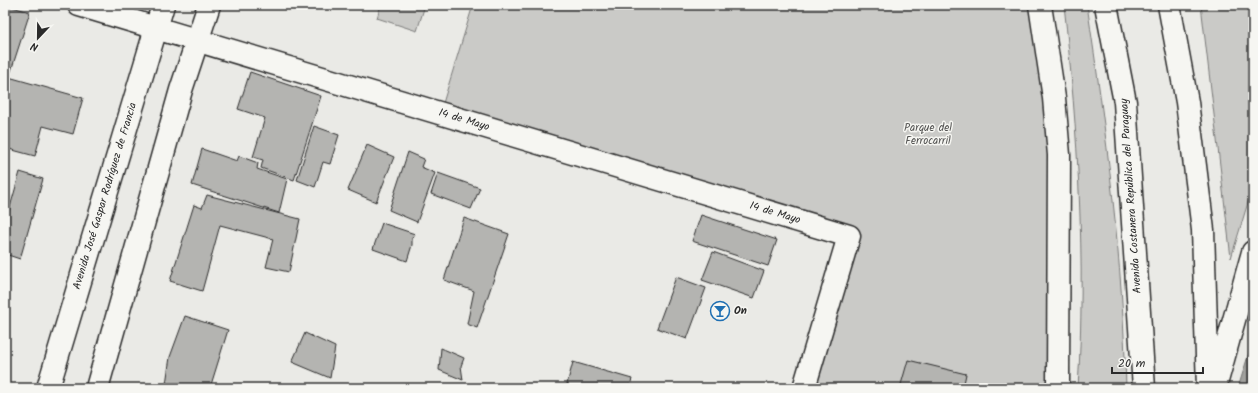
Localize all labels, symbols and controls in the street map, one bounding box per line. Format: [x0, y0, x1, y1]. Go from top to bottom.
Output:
north arrow [18, 18, 58, 58]
text: N [28, 37, 41, 56]
street label: Avenida Costanera República del Paraguay [1115, 97, 1147, 294]
street label: Avenida José Gaspar Rodríguez de Francia [68, 100, 142, 292]
street label: 14 de Mayo [436, 104, 492, 136]
park label: Parque del Ferrocarril [904, 119, 952, 150]
street label: 14 de Mayo [747, 197, 803, 229]
bar icon: On [709, 300, 731, 322]
place label: On [734, 302, 747, 320]
scale bar [1112, 349, 1203, 375]
text: 20 m [1118, 354, 1146, 373]

